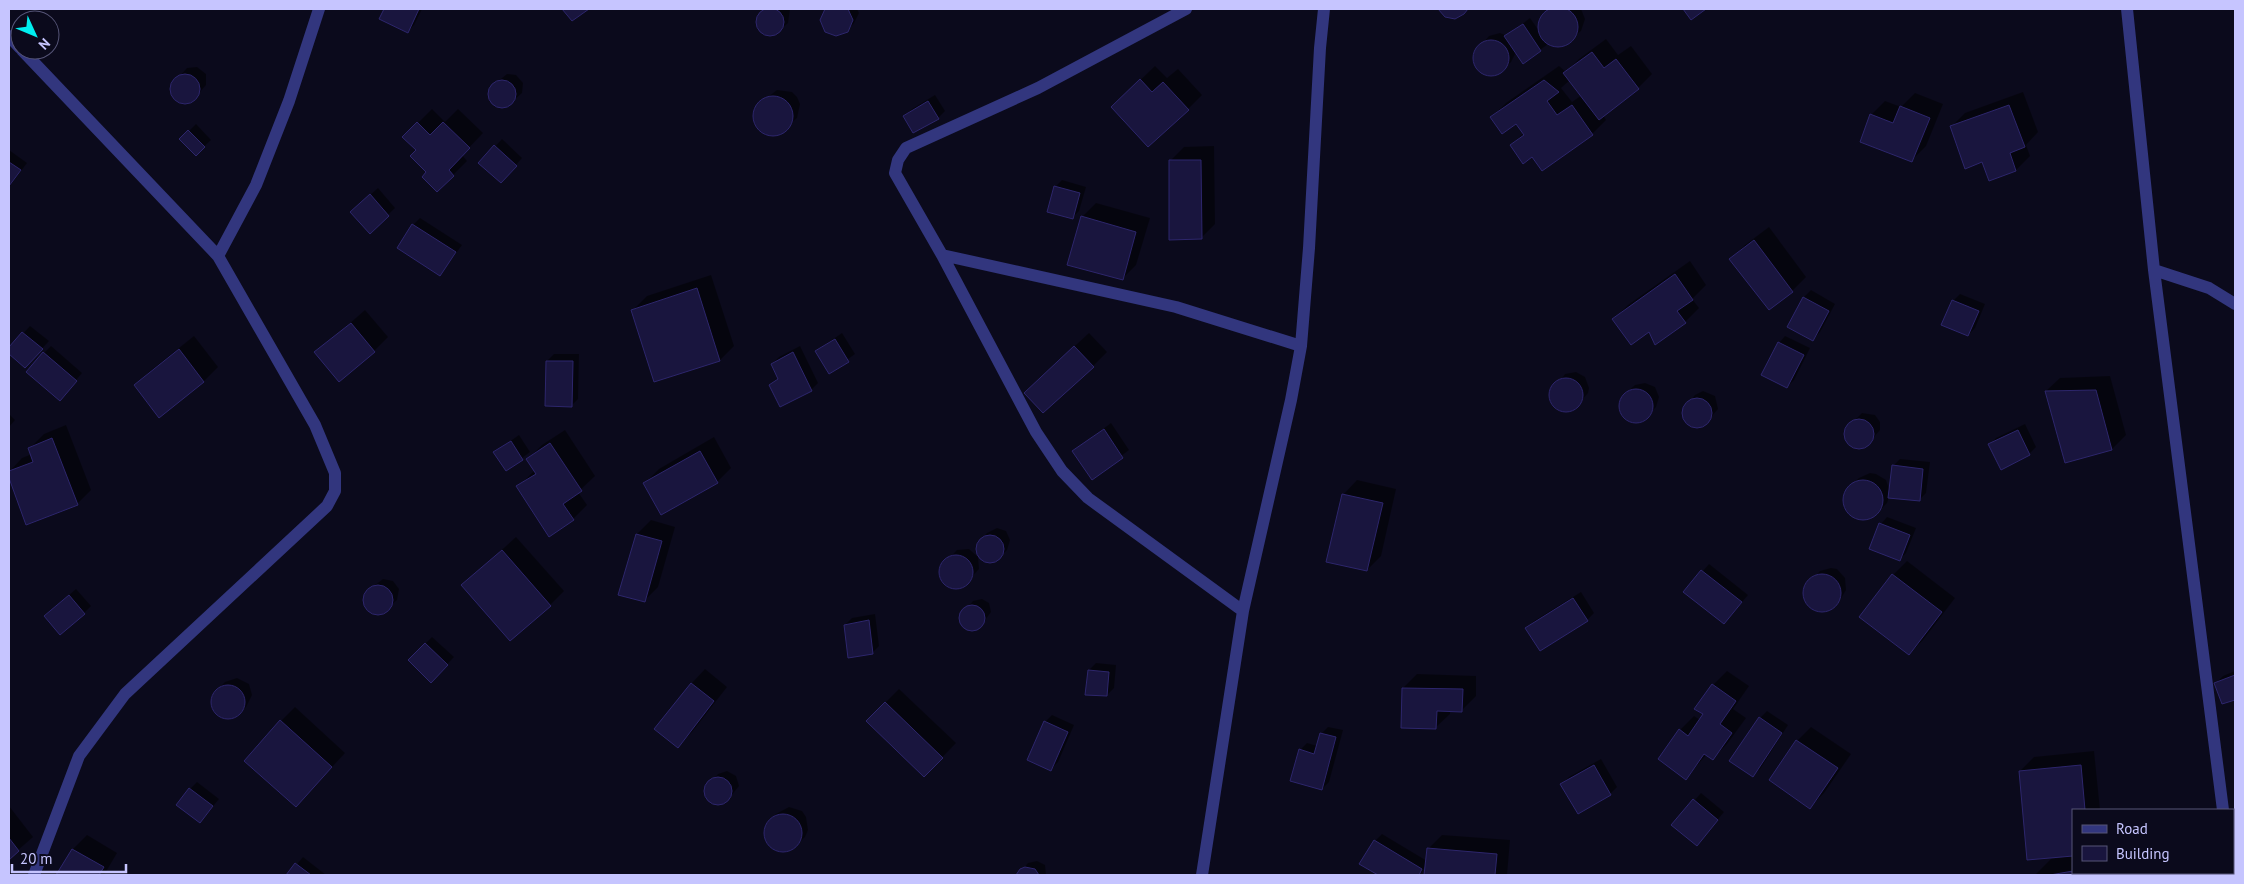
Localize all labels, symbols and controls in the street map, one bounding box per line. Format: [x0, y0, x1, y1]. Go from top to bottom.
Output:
north arrow [10, 10, 60, 60]
text: N [35, 34, 54, 54]
legend [2072, 809, 2234, 874]
text: Road [2116, 819, 2148, 838]
scale bar [12, 842, 126, 874]
text: Building [2116, 844, 2170, 863]
text: 20 m [20, 849, 53, 868]

